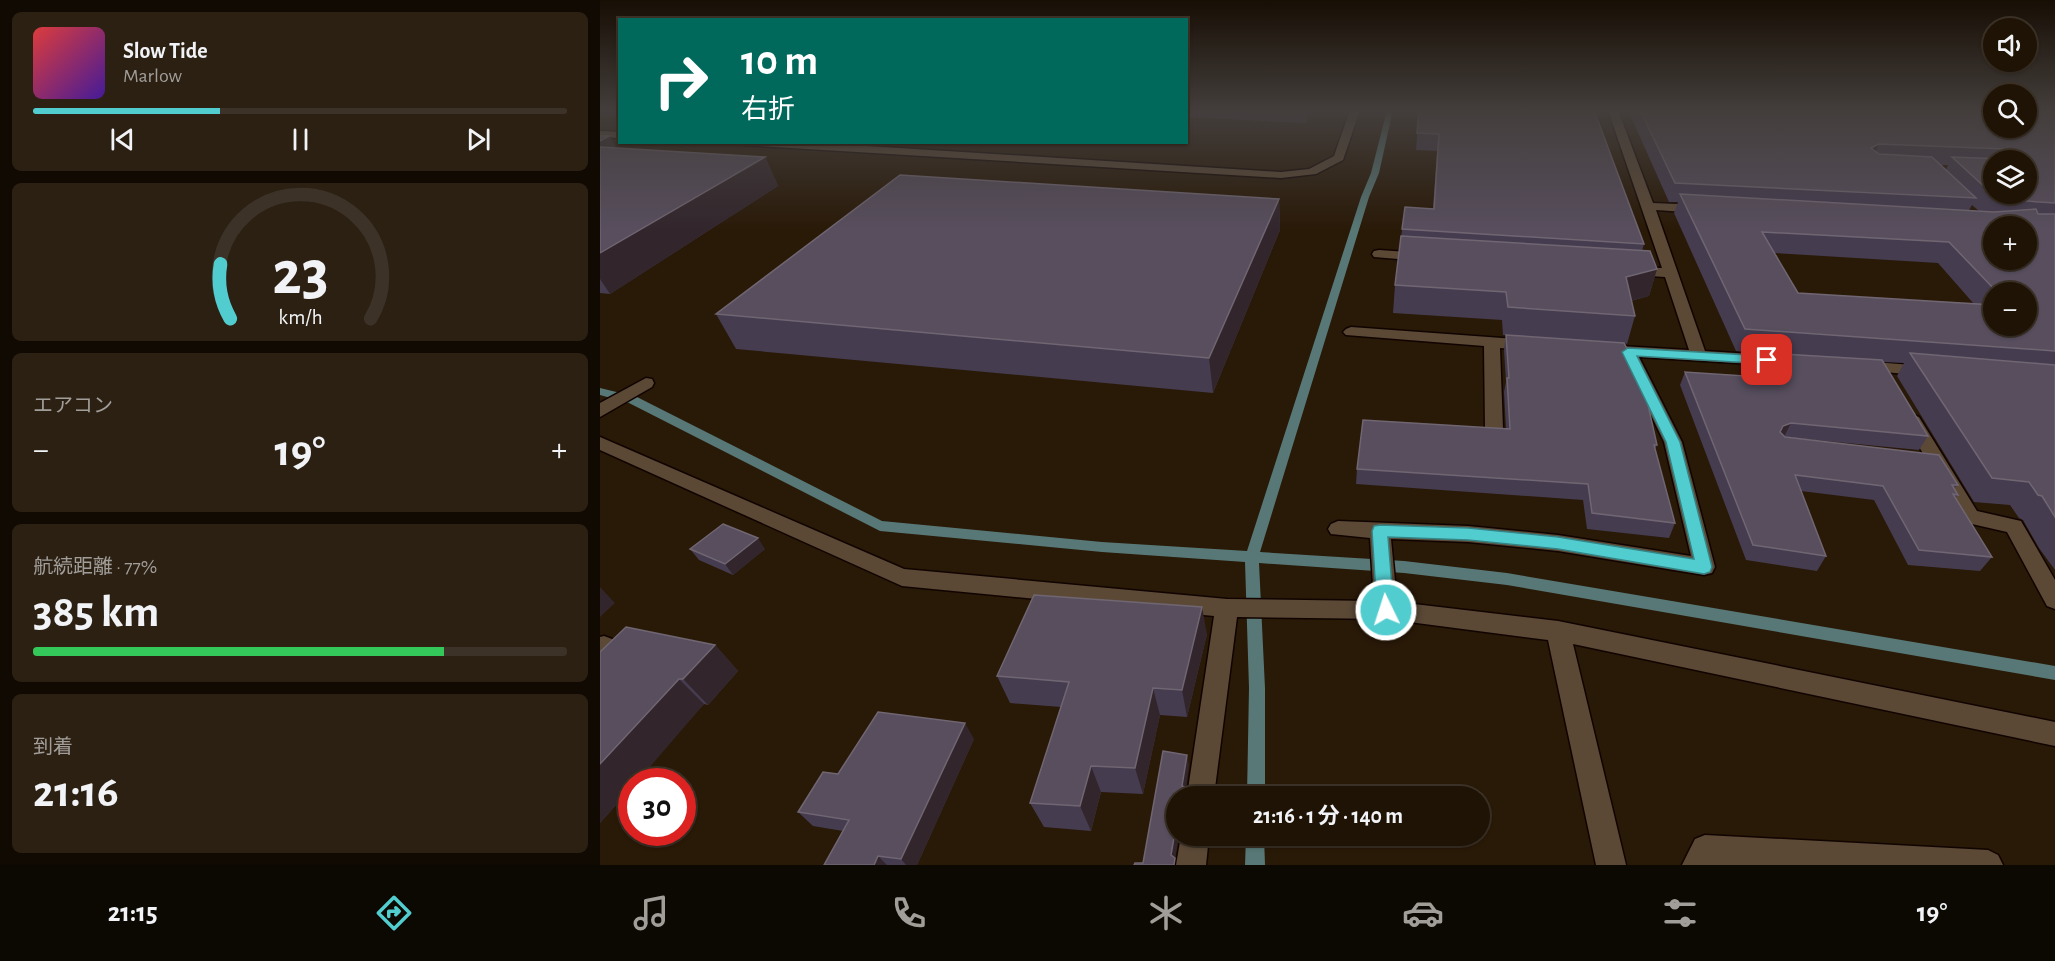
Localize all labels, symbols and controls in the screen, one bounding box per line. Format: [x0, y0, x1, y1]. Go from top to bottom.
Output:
map controls [1983, 18, 2037, 336]
button: sound [1983, 18, 2037, 72]
text: Slow Tide [123, 40, 208, 62]
text: 10 m [741, 40, 818, 82]
icon: right [642, 42, 720, 120]
text: Marlow [123, 66, 182, 86]
button: search [1983, 84, 2037, 138]
text: 右折 [741, 96, 795, 123]
icon: previous [106, 123, 139, 156]
icon: pause [284, 123, 317, 156]
icon: next [462, 123, 495, 156]
button: layers [1983, 150, 2037, 204]
button: + [1983, 216, 2037, 270]
text: 23 [272, 243, 328, 305]
button: − [1983, 282, 2037, 336]
text: km/h [278, 307, 322, 328]
pin [1741, 334, 1792, 385]
icon: arrive [1750, 343, 1783, 376]
text: エアコン [33, 396, 113, 416]
text: 19° [274, 429, 326, 474]
text: − [33, 434, 49, 467]
text: + [551, 434, 567, 467]
text: 航続距離 · 77% [33, 557, 157, 577]
position arrow [1354, 578, 1418, 642]
text: 385 km [33, 590, 159, 635]
text: 到着 [33, 737, 73, 757]
speed limit sign: 30 [618, 768, 696, 846]
text: 21:16 [33, 770, 119, 815]
text: 21:16 · 1 分 · 140 m [1253, 805, 1403, 827]
icon: directions [373, 892, 415, 934]
icon: music [630, 892, 672, 934]
icon: phone [888, 892, 930, 934]
icon: climate [1145, 892, 1187, 934]
icon: car [1402, 892, 1444, 934]
icon: filters [1659, 892, 1701, 934]
text: 21:15 [108, 899, 158, 926]
text: 19° [1917, 899, 1947, 926]

